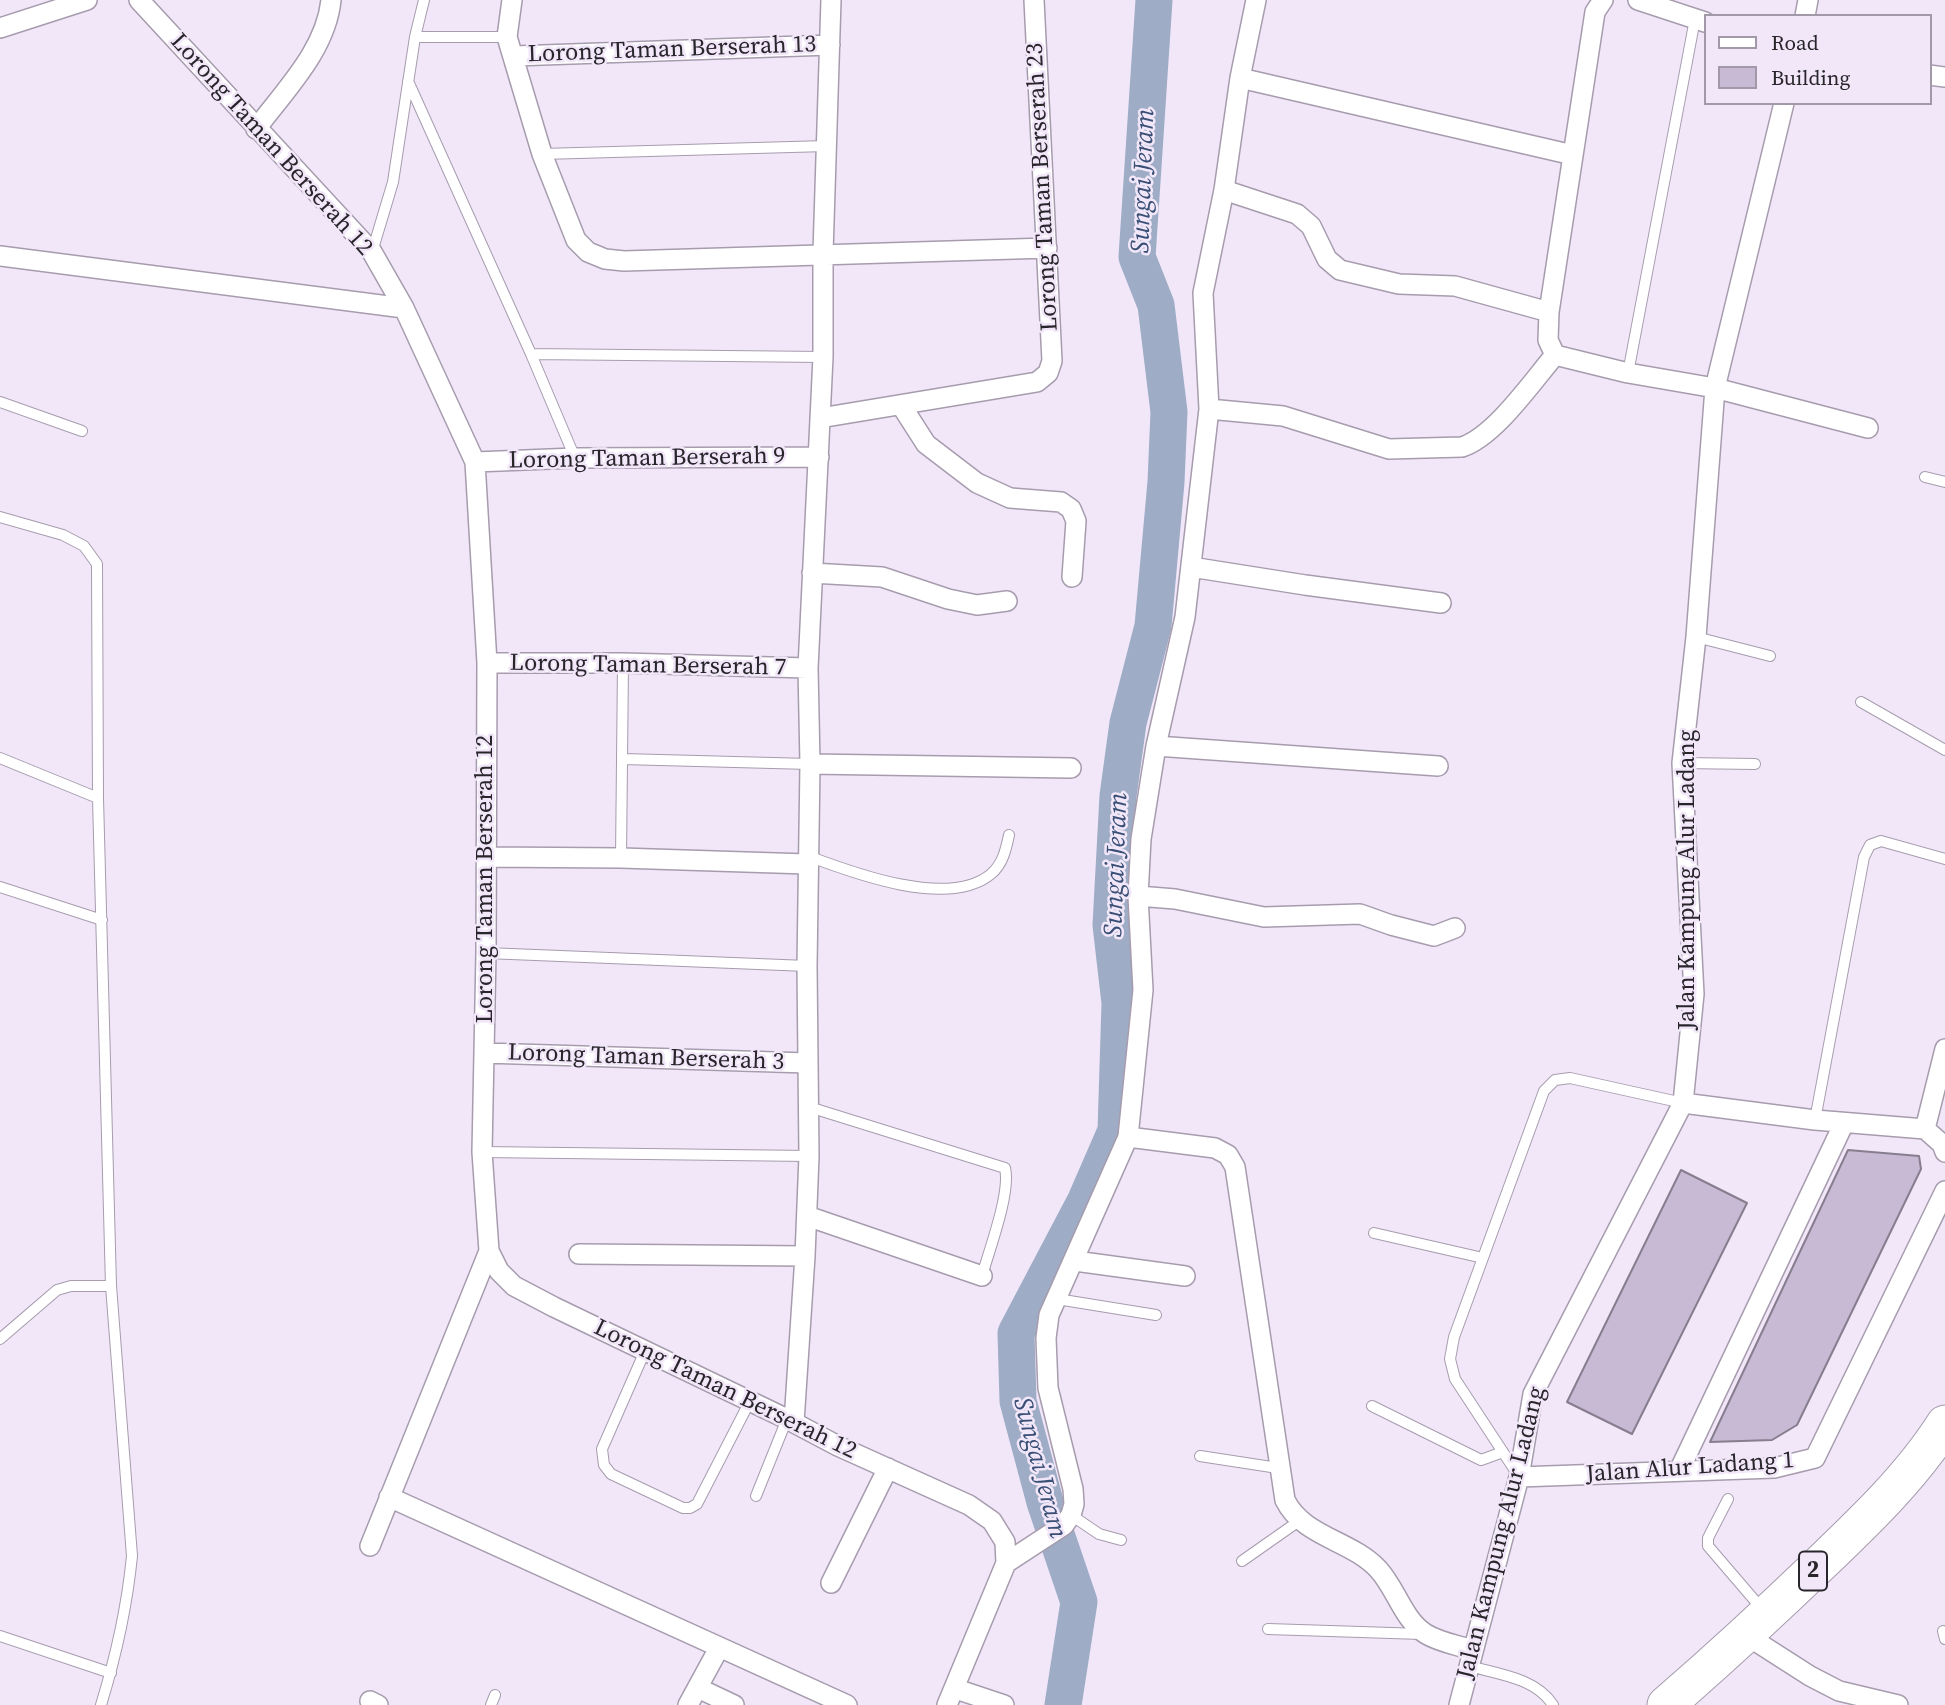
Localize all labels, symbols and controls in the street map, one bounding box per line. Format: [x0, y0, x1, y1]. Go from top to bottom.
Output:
legend [1703, 14, 1931, 105]
street label: Lorong Taman Berserah 12 [164, 28, 378, 262]
text: Road [1771, 28, 1819, 57]
street label: Lorong Taman Berserah 13 [527, 31, 817, 69]
street label: Lorong Taman Berserah 23 [1021, 42, 1065, 332]
text: Building [1771, 63, 1850, 92]
water label: Sungai Jeram [1126, 108, 1162, 254]
street label: Lorong Taman Berserah 9 [508, 442, 786, 476]
street label: Lorong Taman Berserah 7 [509, 649, 787, 683]
street label: Jalan Kampung Alur Ladang [1674, 730, 1702, 1030]
street label: Lorong Taman Berserah 12 [472, 735, 500, 1023]
water label: Sungai Jeram [1099, 792, 1135, 938]
street label: Lorong Taman Berserah 3 [507, 1039, 785, 1077]
street label: Lorong Taman Berserah 12 [589, 1314, 861, 1466]
street label: Jalan Kampung Alur Ladang [1452, 1384, 1552, 1682]
water label: Sungai Jeram [1005, 1394, 1073, 1542]
street label: Jalan Alur Ladang 1 [1585, 1446, 1795, 1490]
road number: 2 [1799, 1552, 1827, 1590]

